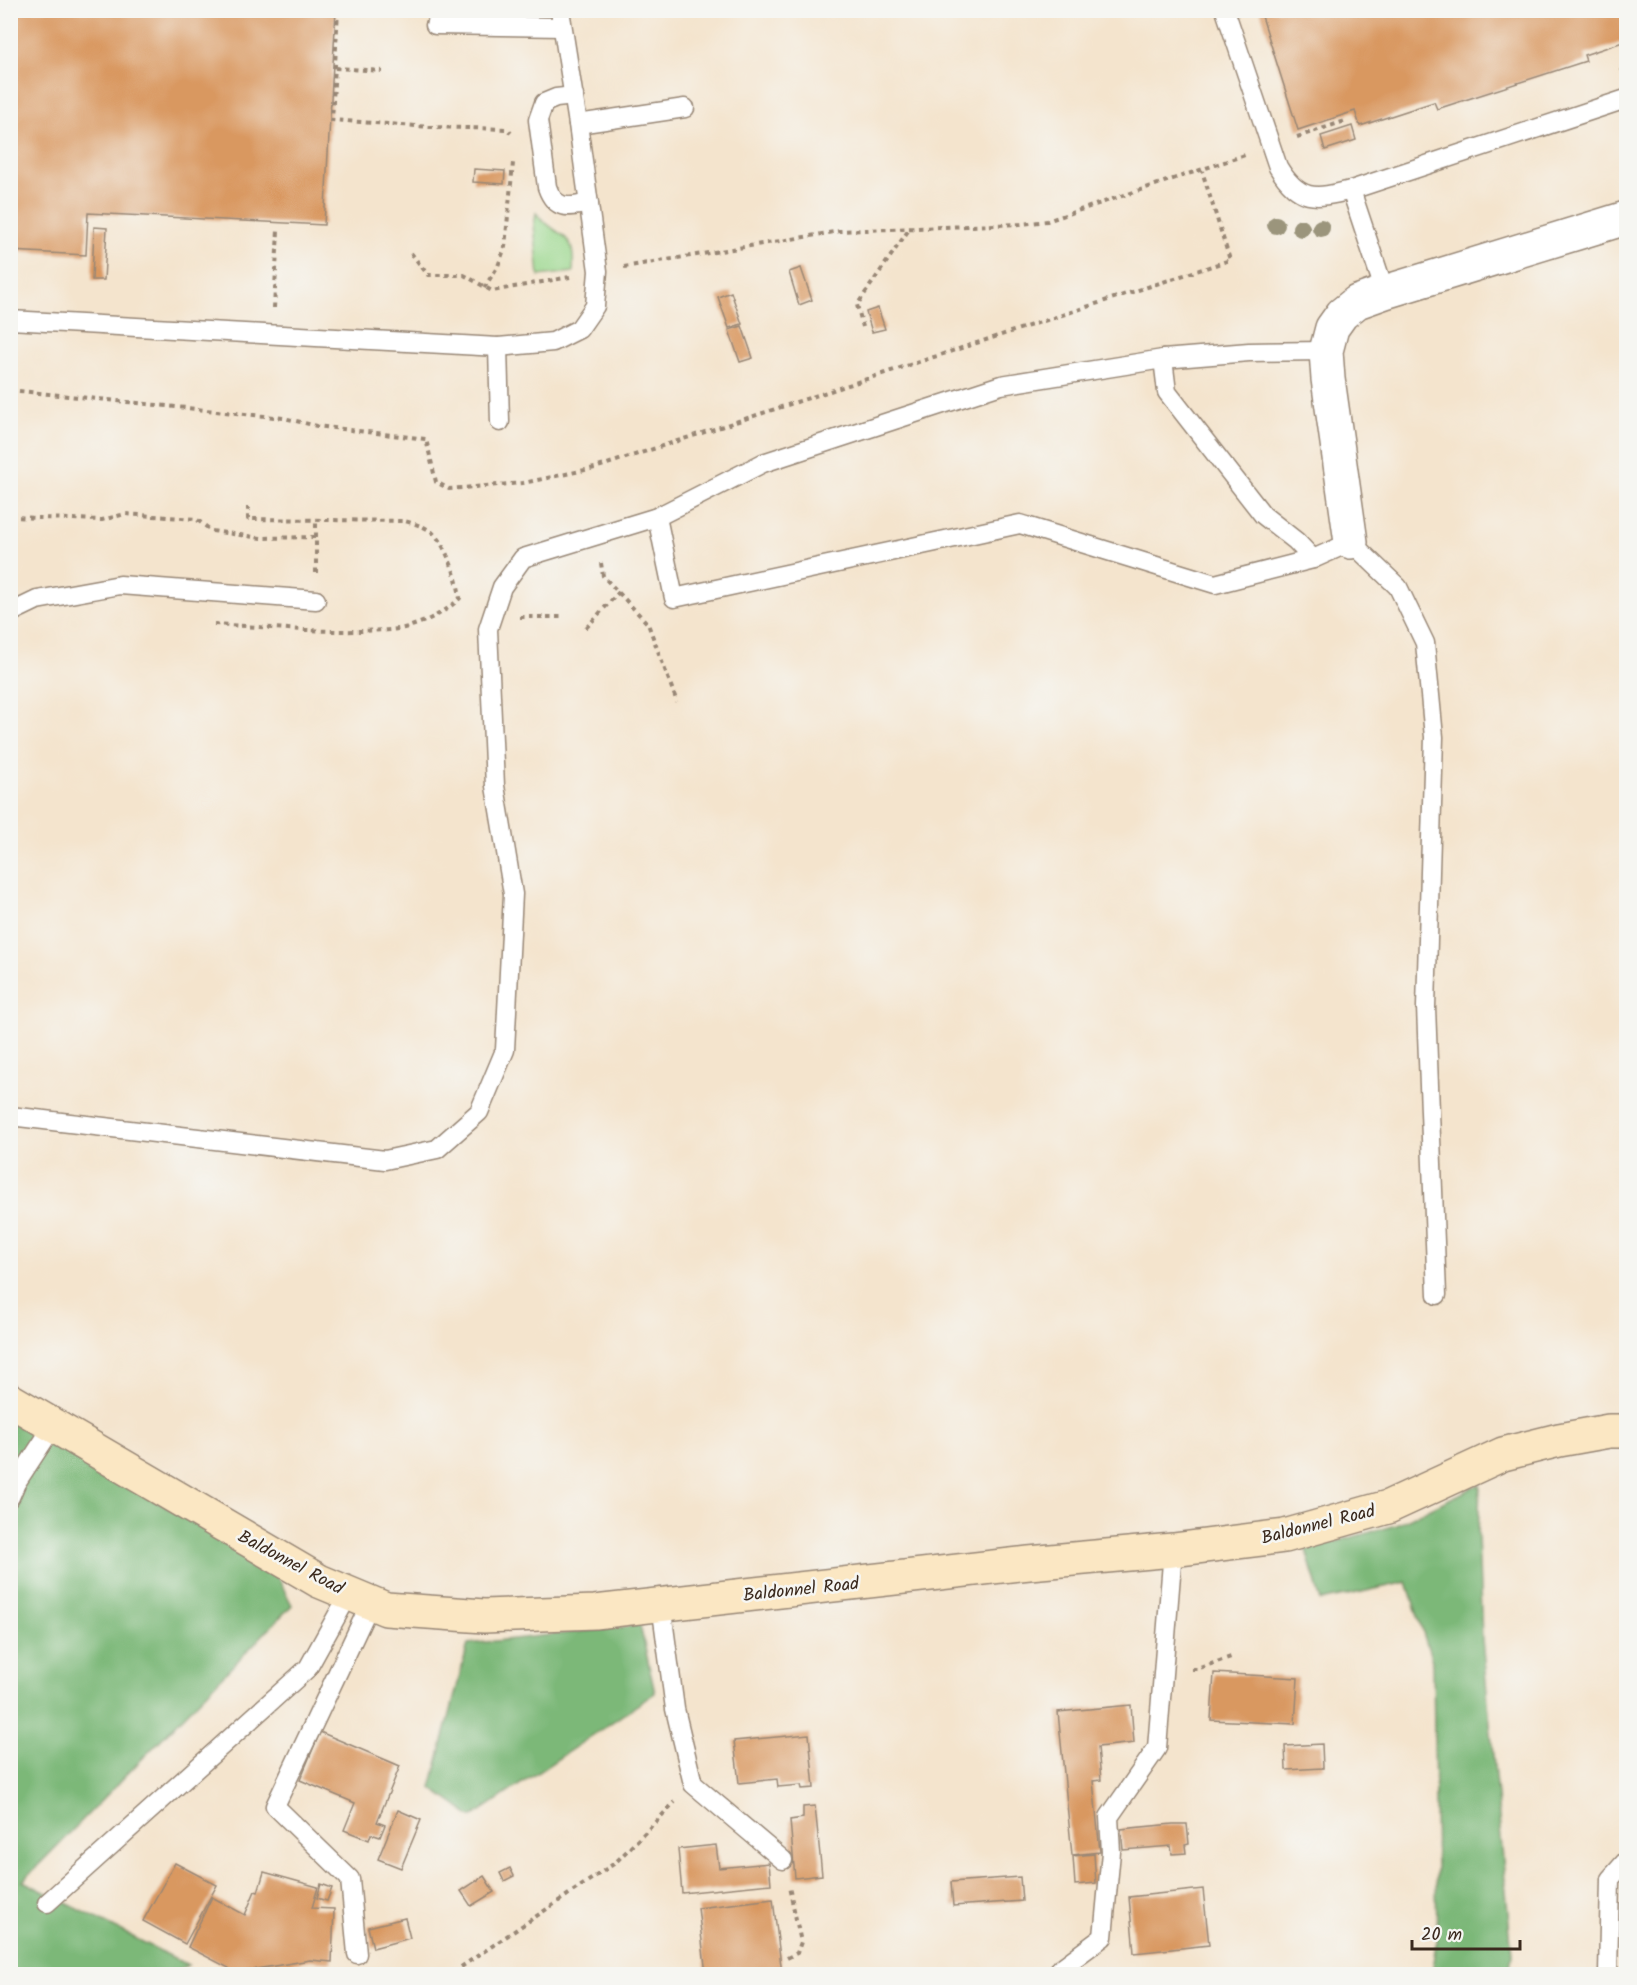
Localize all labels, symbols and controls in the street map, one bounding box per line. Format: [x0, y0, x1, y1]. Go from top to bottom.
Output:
street label: Baldonnel Road [1258, 1497, 1379, 1554]
street label: Baldonnel Road [232, 1523, 349, 1604]
street label: Baldonnel Road [742, 1570, 862, 1611]
scale bar [1412, 1913, 1520, 1951]
text: 20 m [1421, 1921, 1462, 1950]

